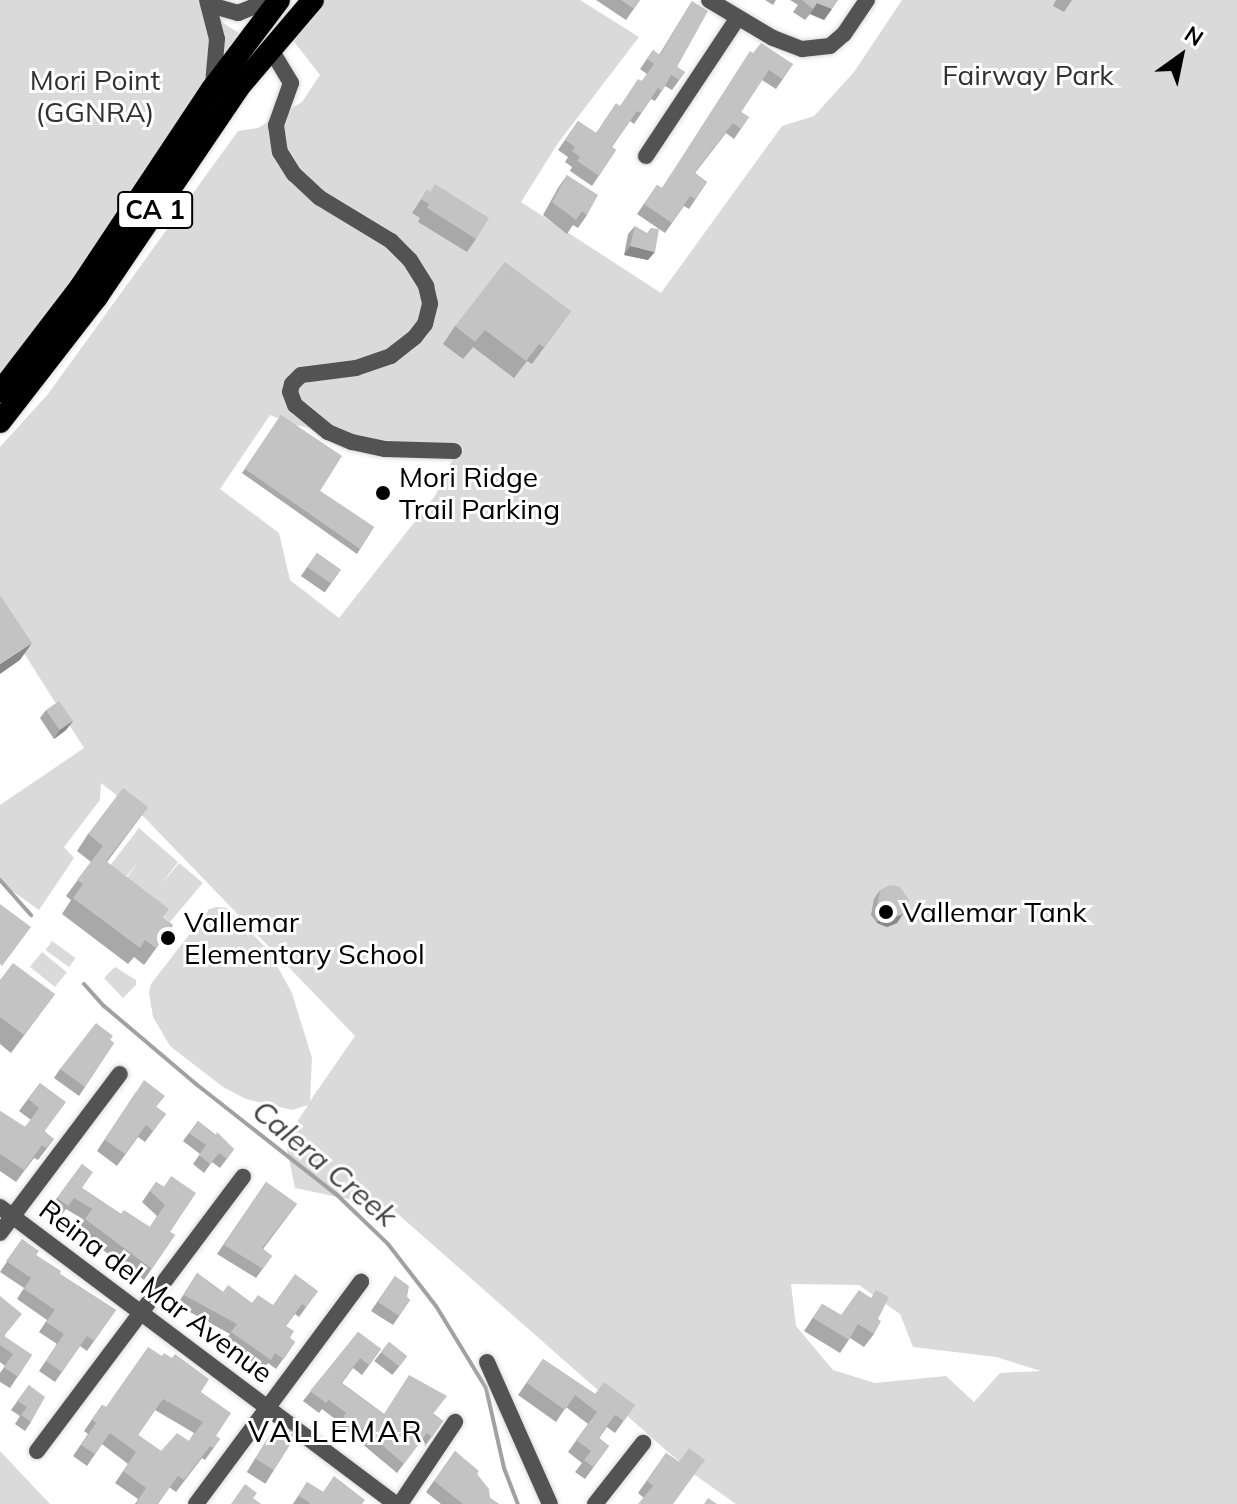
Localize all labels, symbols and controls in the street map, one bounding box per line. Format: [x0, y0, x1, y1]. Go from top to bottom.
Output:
north arrow [1141, 16, 1221, 96]
text: N [1179, 20, 1209, 52]
park label: Fairway Park [942, 58, 1114, 92]
park label: Mori Point (GGNRA) [30, 63, 160, 129]
road number: CA 1 [117, 188, 193, 232]
place label: Mori Ridge Trail Parking [399, 460, 560, 526]
marker: Mori Ridge Trail Parking [374, 484, 392, 502]
place label: Vallemar Tank [902, 895, 1087, 929]
marker: Vallemar Tank [877, 903, 895, 921]
place label: Vallemar Elementary School [184, 905, 425, 971]
marker: Vallemar Elementary School [159, 929, 177, 947]
water label: Calera Creek [245, 1092, 405, 1234]
street label: Reina del Mar Avenue [33, 1192, 279, 1390]
district label: VALLEMAR [248, 1413, 424, 1449]

